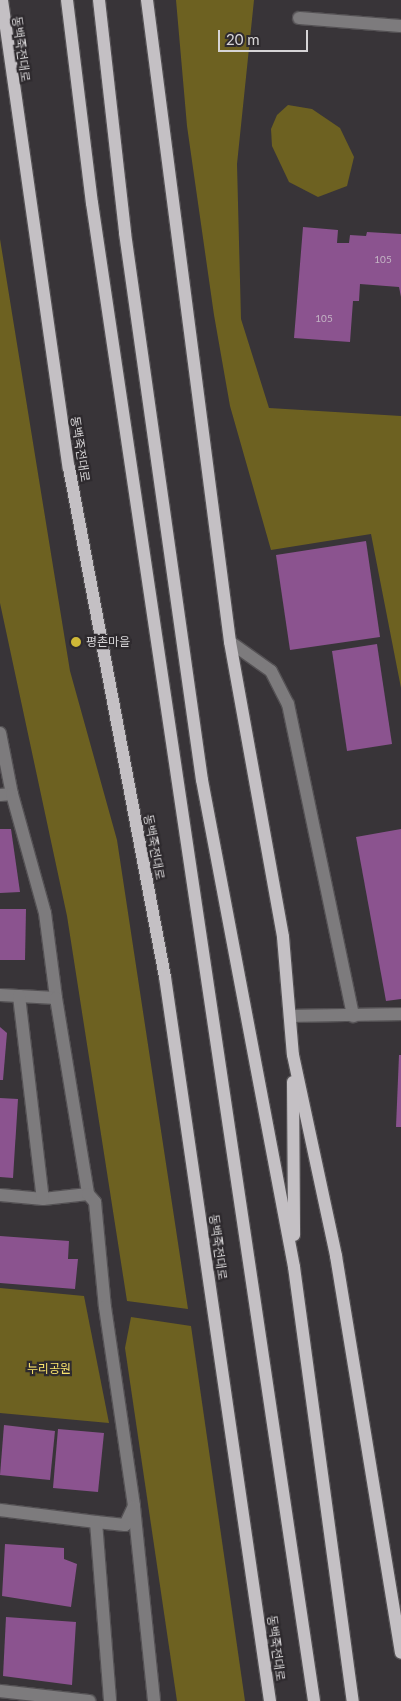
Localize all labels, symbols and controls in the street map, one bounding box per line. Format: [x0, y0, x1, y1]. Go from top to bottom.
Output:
street label: 동백죽전대로 [9, 15, 33, 83]
scale bar [221, 20, 311, 52]
text: 20 m [226, 30, 260, 48]
house number: 105 [374, 254, 392, 266]
house number: 105 [315, 313, 333, 325]
street label: 동백죽전대로 [68, 415, 92, 483]
place label: 평촌마을 [86, 635, 130, 649]
marker: 평촌마을 [70, 636, 82, 648]
street label: 동백죽전대로 [141, 813, 167, 881]
street label: 동백죽전대로 [206, 1213, 230, 1281]
park label: 누리공원 [27, 1362, 71, 1376]
street label: 동백죽전대로 [264, 1614, 288, 1682]

